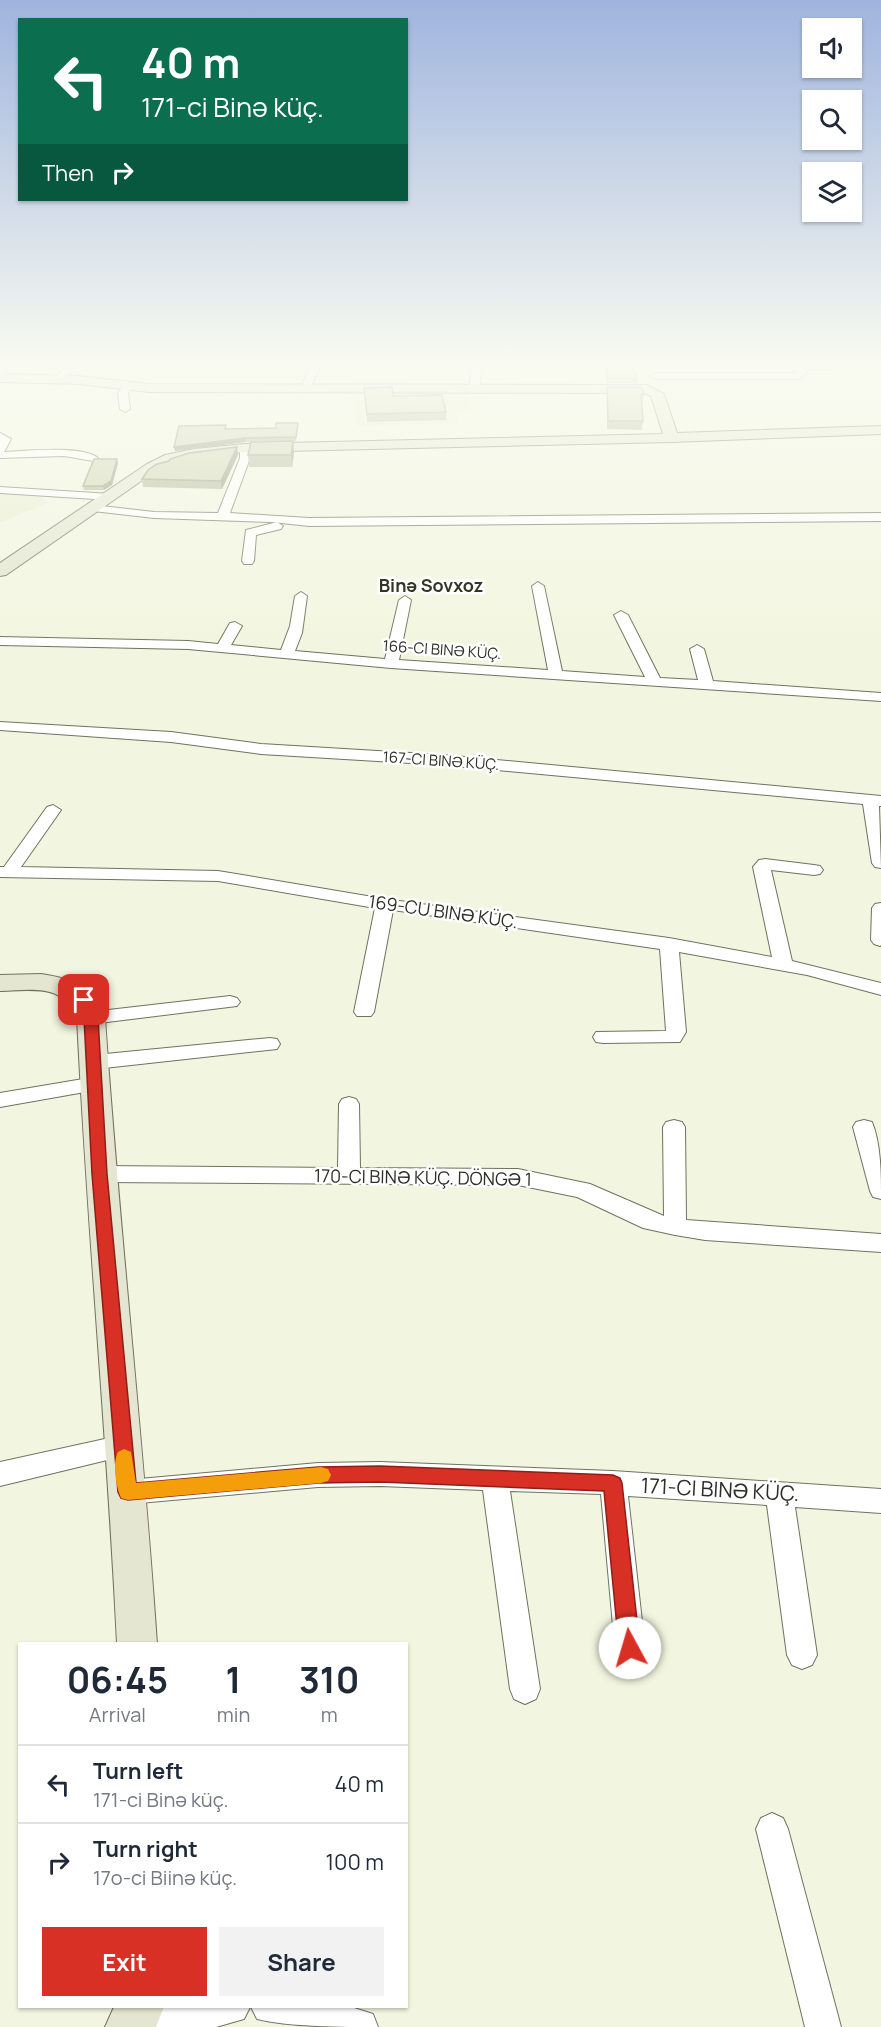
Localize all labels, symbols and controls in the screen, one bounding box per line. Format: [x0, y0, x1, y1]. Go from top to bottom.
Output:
map controls [802, 18, 862, 222]
button: sound [802, 18, 862, 78]
text: 40 m [141, 33, 240, 91]
icon: left [42, 42, 120, 120]
text: 171-ci Binə küç. [141, 88, 324, 125]
button: search [802, 90, 862, 150]
icon: right [106, 156, 139, 189]
text: Then [42, 158, 94, 188]
button: layers [802, 162, 862, 222]
district label: Binə Sovxoz [379, 573, 483, 597]
street label: 166-CI BINƏ KÜÇ. [382, 635, 502, 664]
street label: 167-CI BINƏ KÜÇ. [382, 746, 500, 775]
street label: 169-CU BINƏ KÜÇ. [367, 889, 519, 933]
pin [58, 974, 109, 1025]
icon: arrive [67, 983, 100, 1016]
street label: 170-CI BINƏ KÜÇ. DÖNGƏ 1 [314, 1163, 532, 1191]
street label: 171-CI BINƏ KÜÇ. [640, 1471, 800, 1507]
position arrow [598, 1616, 662, 1680]
text: 06:45 [67, 1655, 168, 1704]
text: 1 [226, 1655, 241, 1704]
text: 310 [299, 1655, 359, 1704]
text: Arrival [89, 1701, 146, 1728]
text: min [217, 1701, 250, 1728]
text: m [321, 1701, 338, 1728]
text: Turn left [93, 1756, 183, 1786]
icon: left [42, 1768, 75, 1801]
text: 40 m [335, 1769, 384, 1799]
text: 171-ci Binə küç. [93, 1786, 228, 1813]
text: Turn right [93, 1834, 198, 1864]
icon: right [42, 1846, 75, 1879]
text: 100 m [326, 1847, 384, 1877]
text: 17o-ci Biinə küç. [93, 1864, 237, 1891]
button: Exit [42, 1927, 207, 1996]
button: Share [219, 1927, 384, 1996]

